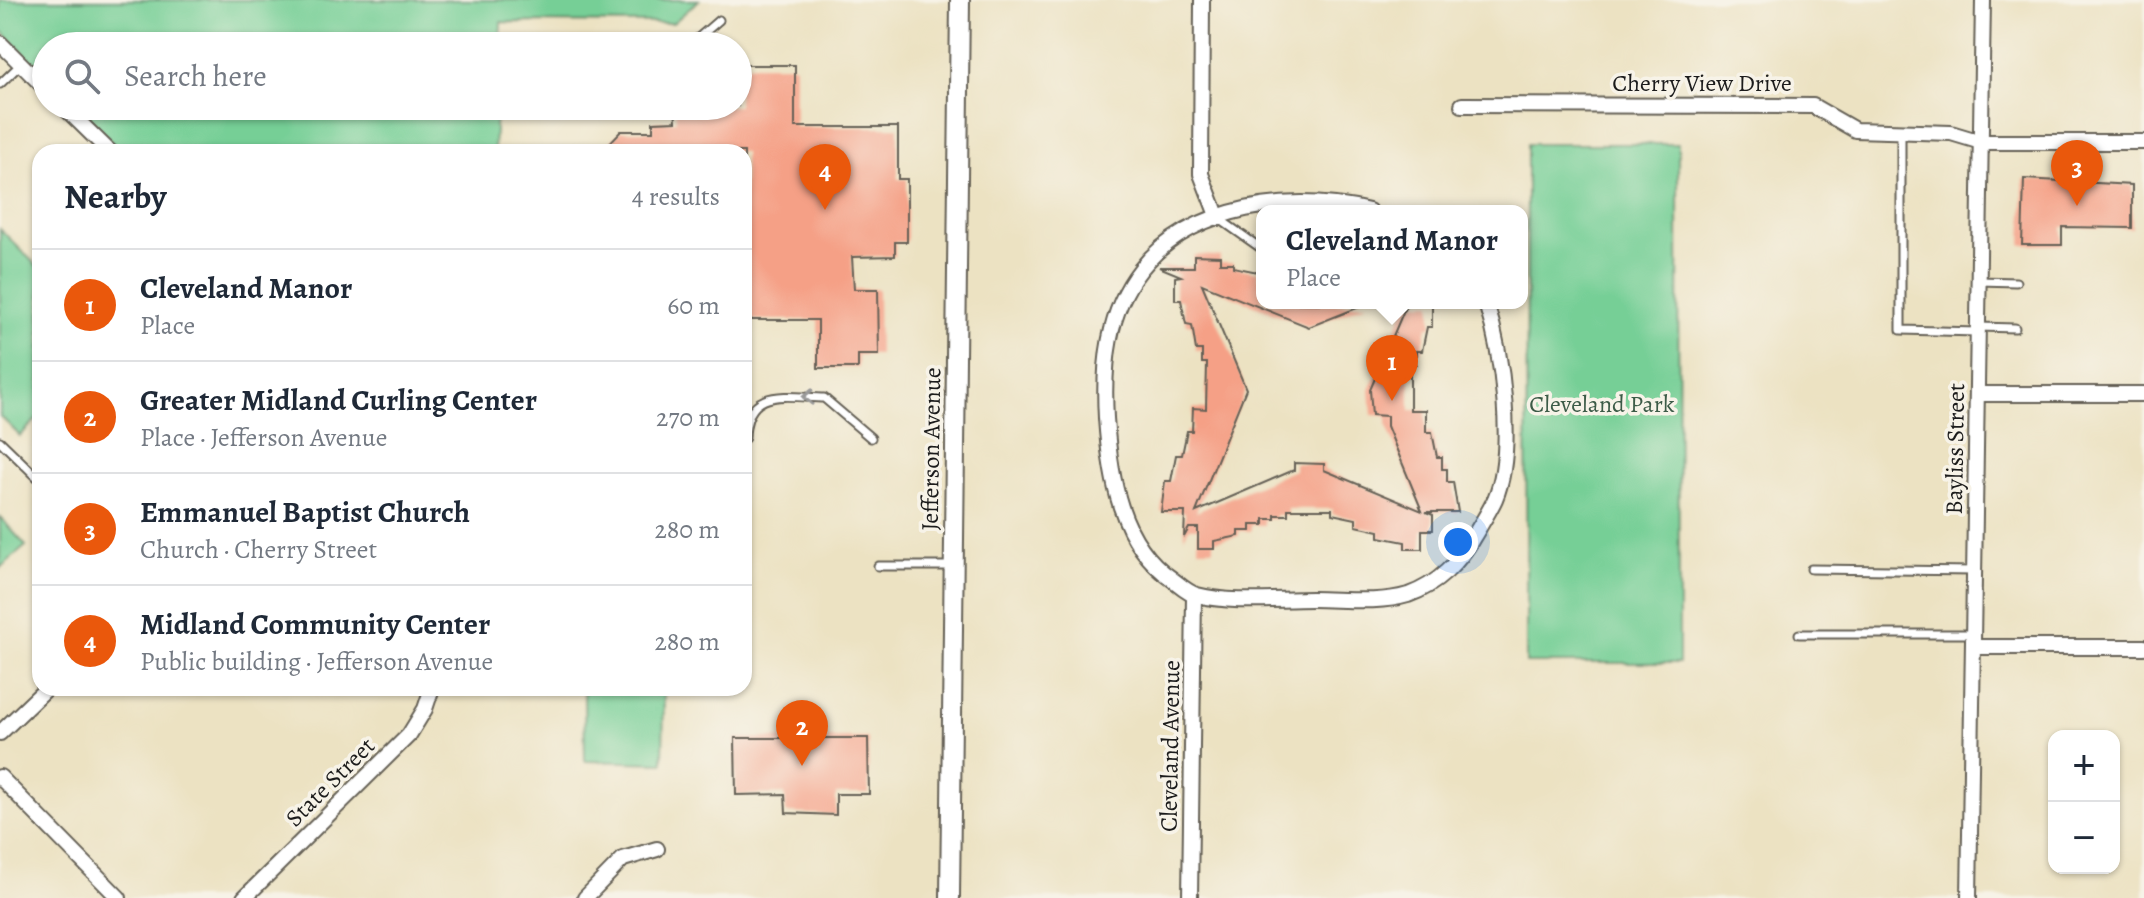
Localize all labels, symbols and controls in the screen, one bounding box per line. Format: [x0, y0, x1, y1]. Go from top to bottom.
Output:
search box [32, 32, 752, 120]
icon: search [60, 54, 104, 98]
text: Search here [124, 56, 267, 96]
street label: Cherry View Drive [1612, 67, 1792, 99]
pin: 3 [2051, 140, 2103, 206]
pin: 4 [799, 144, 851, 210]
text: Nearby [64, 173, 167, 220]
text: 4 results [632, 179, 720, 214]
popup [1256, 205, 1528, 309]
text: Cleveland Manor [1286, 220, 1498, 260]
text: Place [1286, 260, 1341, 295]
text: Cleveland Manor [140, 268, 352, 308]
text: 1 [85, 288, 95, 323]
text: 60 m [667, 288, 720, 323]
text: Place [140, 308, 195, 343]
pin: 1 [1366, 335, 1418, 401]
street label: Jefferson Avenue [914, 367, 948, 531]
text: Greater Midland Curling Center [140, 380, 537, 420]
street label: Bayliss Street [1938, 383, 1972, 515]
park label: Cleveland Park [1529, 388, 1675, 420]
one-way arrow [801, 389, 814, 406]
text: 2 [84, 400, 96, 435]
text: 270 m [656, 400, 720, 435]
text: Place · Jefferson Avenue [140, 420, 387, 455]
text: Emmanuel Baptist Church [140, 492, 470, 532]
text: 3 [84, 512, 96, 547]
text: 280 m [654, 512, 720, 547]
your location [1438, 522, 1478, 562]
text: Church · Cherry Street [140, 532, 377, 567]
text: Midland Community Center [140, 604, 490, 644]
text: 4 [84, 624, 96, 659]
text: 280 m [654, 624, 720, 659]
text: Public building · Jefferson Avenue [140, 644, 493, 679]
street label: Cleveland Avenue [1153, 660, 1187, 832]
pin: 2 [776, 700, 828, 766]
street label: State Street [278, 730, 382, 834]
map controls [2048, 730, 2120, 874]
button: + [2048, 730, 2120, 802]
button: − [2048, 802, 2120, 874]

